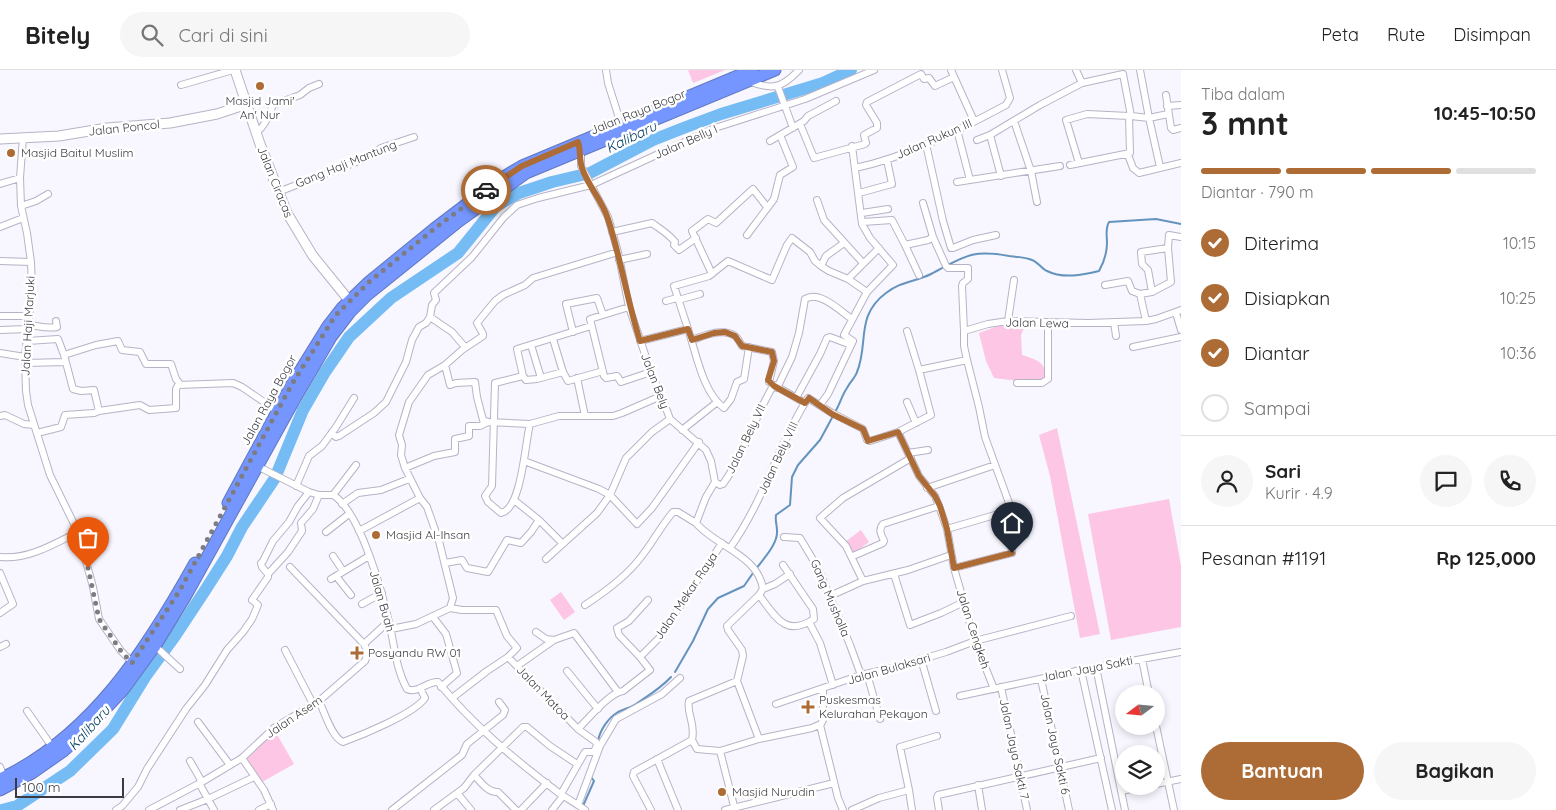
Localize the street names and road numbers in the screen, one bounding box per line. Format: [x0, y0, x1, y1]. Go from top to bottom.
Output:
street label: Jalan Raya Bogor [588, 85, 688, 137]
street label: Jalan Rukun III [894, 115, 974, 162]
street label: Jalan Poncol [87, 116, 160, 139]
street label: Jalan Belly I [652, 121, 720, 162]
street label: Gang Haji Mantung [293, 136, 399, 191]
street label: Jalan Ciracas [254, 144, 297, 220]
street label: Jalan Haji Marjuki [17, 276, 38, 376]
street label: Jalan Lewa [1005, 314, 1069, 331]
street label: Jalan Bely [638, 351, 673, 411]
street label: Jalan Raya Bogor [237, 352, 300, 448]
street label: Jalan Bely VII [722, 402, 769, 476]
street label: Jalan Bely VIII [754, 419, 801, 497]
street label: Jalan Mekar Raya [651, 549, 720, 642]
street label: Gang Musholla [807, 557, 854, 639]
street label: Jalan Buah [367, 568, 398, 633]
street label: Jalan Cengkeh [953, 587, 993, 671]
street label: Jalan Bulaksari [846, 650, 932, 688]
street label: Jalan Jaya Sakti [1040, 652, 1134, 685]
street label: Jalan Matoa [514, 662, 573, 723]
street label: Jalan Asem [262, 692, 325, 741]
street label: Jalan Jaya Sakti 6 [1037, 692, 1074, 796]
street label: Jalan Jaya Sakti 7 [997, 697, 1032, 801]

